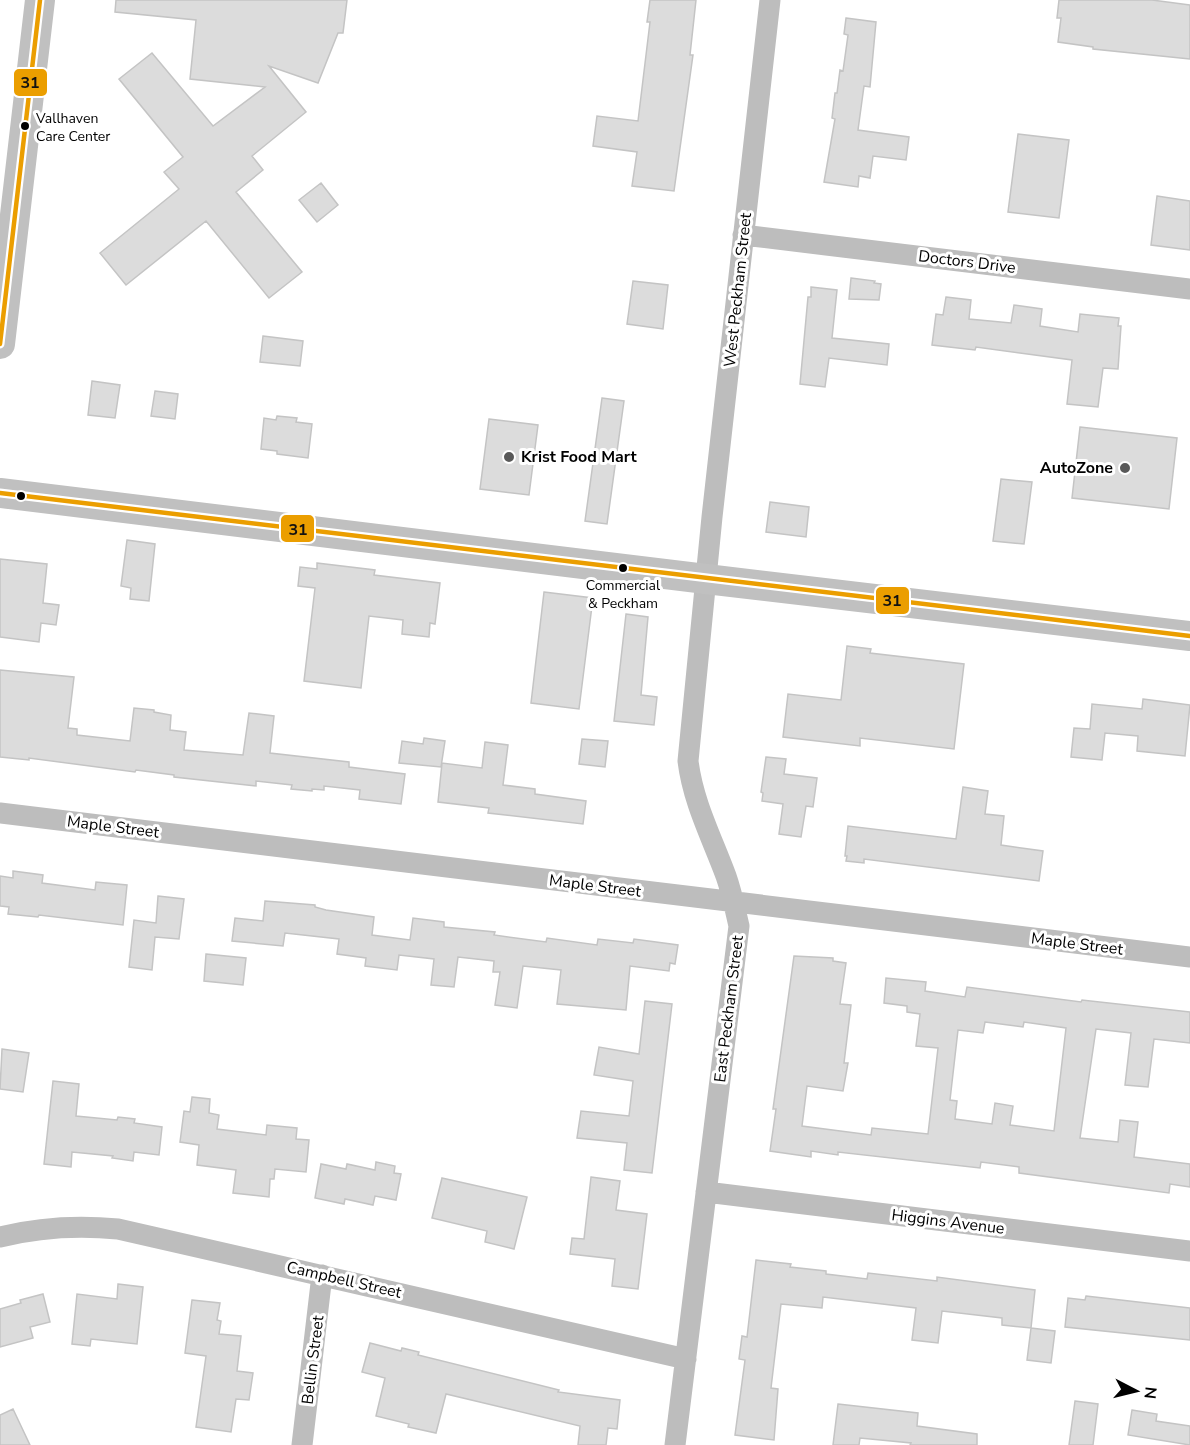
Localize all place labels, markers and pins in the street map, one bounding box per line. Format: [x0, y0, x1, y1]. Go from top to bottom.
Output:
place label: Vallhaven Care Center [35, 109, 110, 146]
marker: Vallhaven Care Center [19, 120, 31, 132]
place label: Krist Food Mart [521, 446, 638, 468]
marker: Krist Food Mart [502, 450, 516, 464]
place label: AutoZone [1040, 457, 1113, 479]
marker: AutoZone [1118, 461, 1132, 475]
unlabelled marker [15, 490, 27, 502]
marker: Commercial & Peckham [617, 562, 629, 574]
place label: Commercial & Peckham [586, 576, 661, 613]

